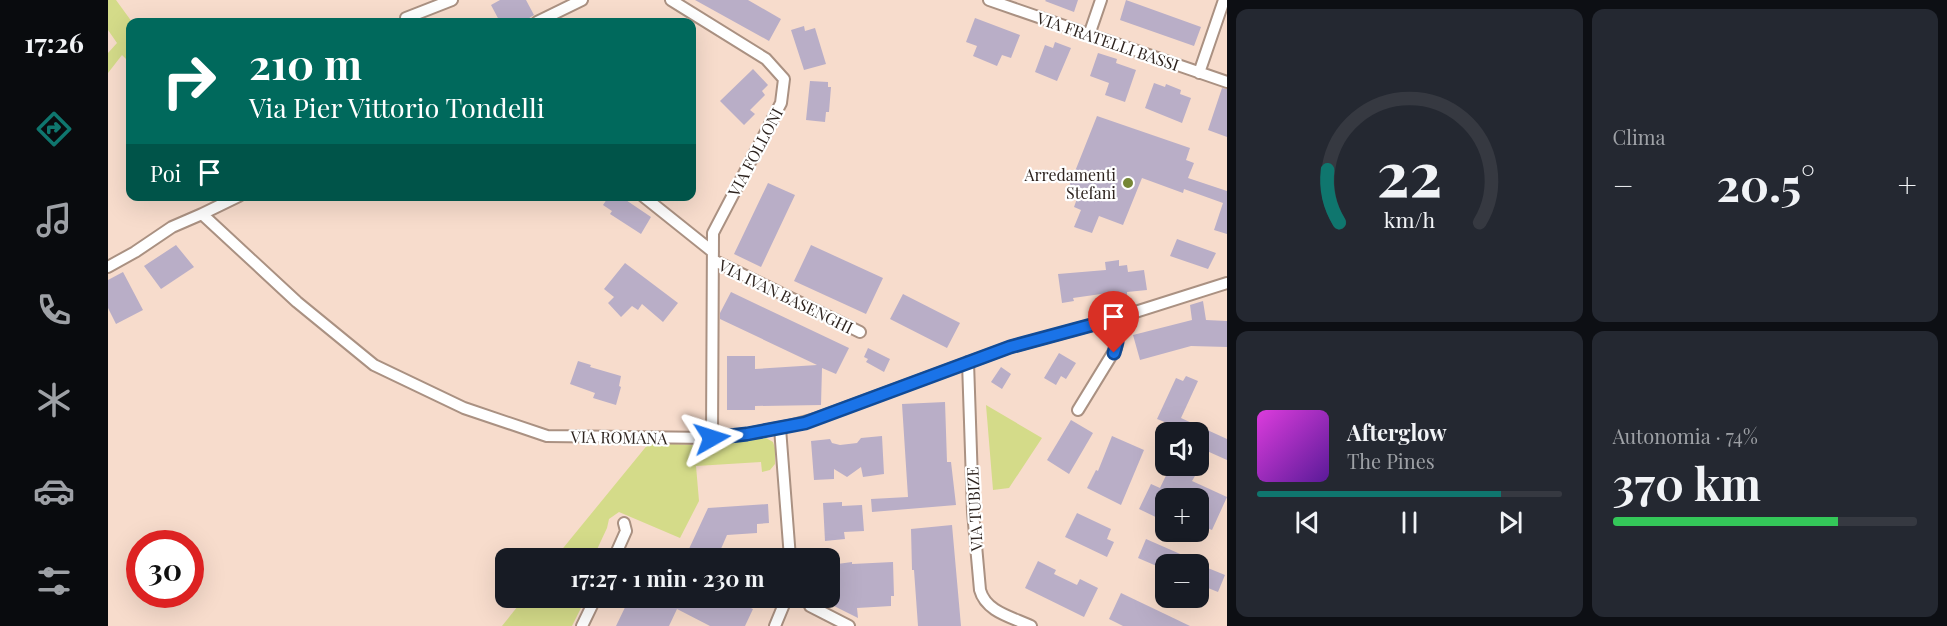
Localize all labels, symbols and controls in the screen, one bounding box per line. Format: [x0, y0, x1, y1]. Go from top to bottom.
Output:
street label: VIA FRATELLI BASSI [1033, 7, 1182, 75]
text: 17:26 [24, 24, 84, 60]
text: 210 m [249, 35, 362, 91]
icon: right [150, 42, 228, 120]
text: Via Pier Vittorio Tondelli [249, 89, 545, 125]
street label: VIA FOLLONI [722, 104, 787, 201]
icon: directions [33, 108, 75, 150]
text: Clima [1613, 123, 1666, 150]
text: 22 [1377, 129, 1442, 213]
text: 20.5° [1716, 153, 1815, 213]
icon: arrive [193, 156, 226, 189]
text: Poi [150, 158, 181, 188]
text: − [1613, 162, 1634, 206]
text: + [1898, 162, 1917, 206]
place label: Arredamenti Stefani [1023, 164, 1116, 203]
marker: Arredamenti Stefani [1121, 176, 1135, 190]
icon: music [33, 199, 75, 241]
text: km/h [1384, 205, 1435, 233]
street label: VIA IVAN BASENGHI [714, 254, 857, 338]
icon: phone [33, 289, 75, 331]
pin [1088, 291, 1139, 353]
icon: arrive [1097, 300, 1130, 333]
icon: climate [33, 379, 75, 421]
position arrow [680, 406, 744, 470]
text: Afterglow [1347, 417, 1447, 447]
map controls [1155, 422, 1209, 608]
button: sound [1155, 422, 1209, 476]
text: Autonomia · 74% [1613, 422, 1758, 449]
street label: VIA ROMANA [570, 426, 668, 448]
text: The Pines [1347, 447, 1435, 474]
text: 370 km [1613, 452, 1761, 512]
street label: VIA TUBIZE [961, 466, 987, 553]
icon: car [33, 470, 75, 512]
button: + [1155, 488, 1209, 542]
icon: previous [1291, 506, 1324, 539]
icon: pause [1393, 506, 1426, 539]
icon: next [1494, 506, 1527, 539]
speed limit sign: 30 [126, 530, 204, 608]
button: − [1155, 554, 1209, 608]
icon: filters [33, 560, 75, 602]
text: 17:27 · 1 min · 230 m [571, 563, 764, 593]

